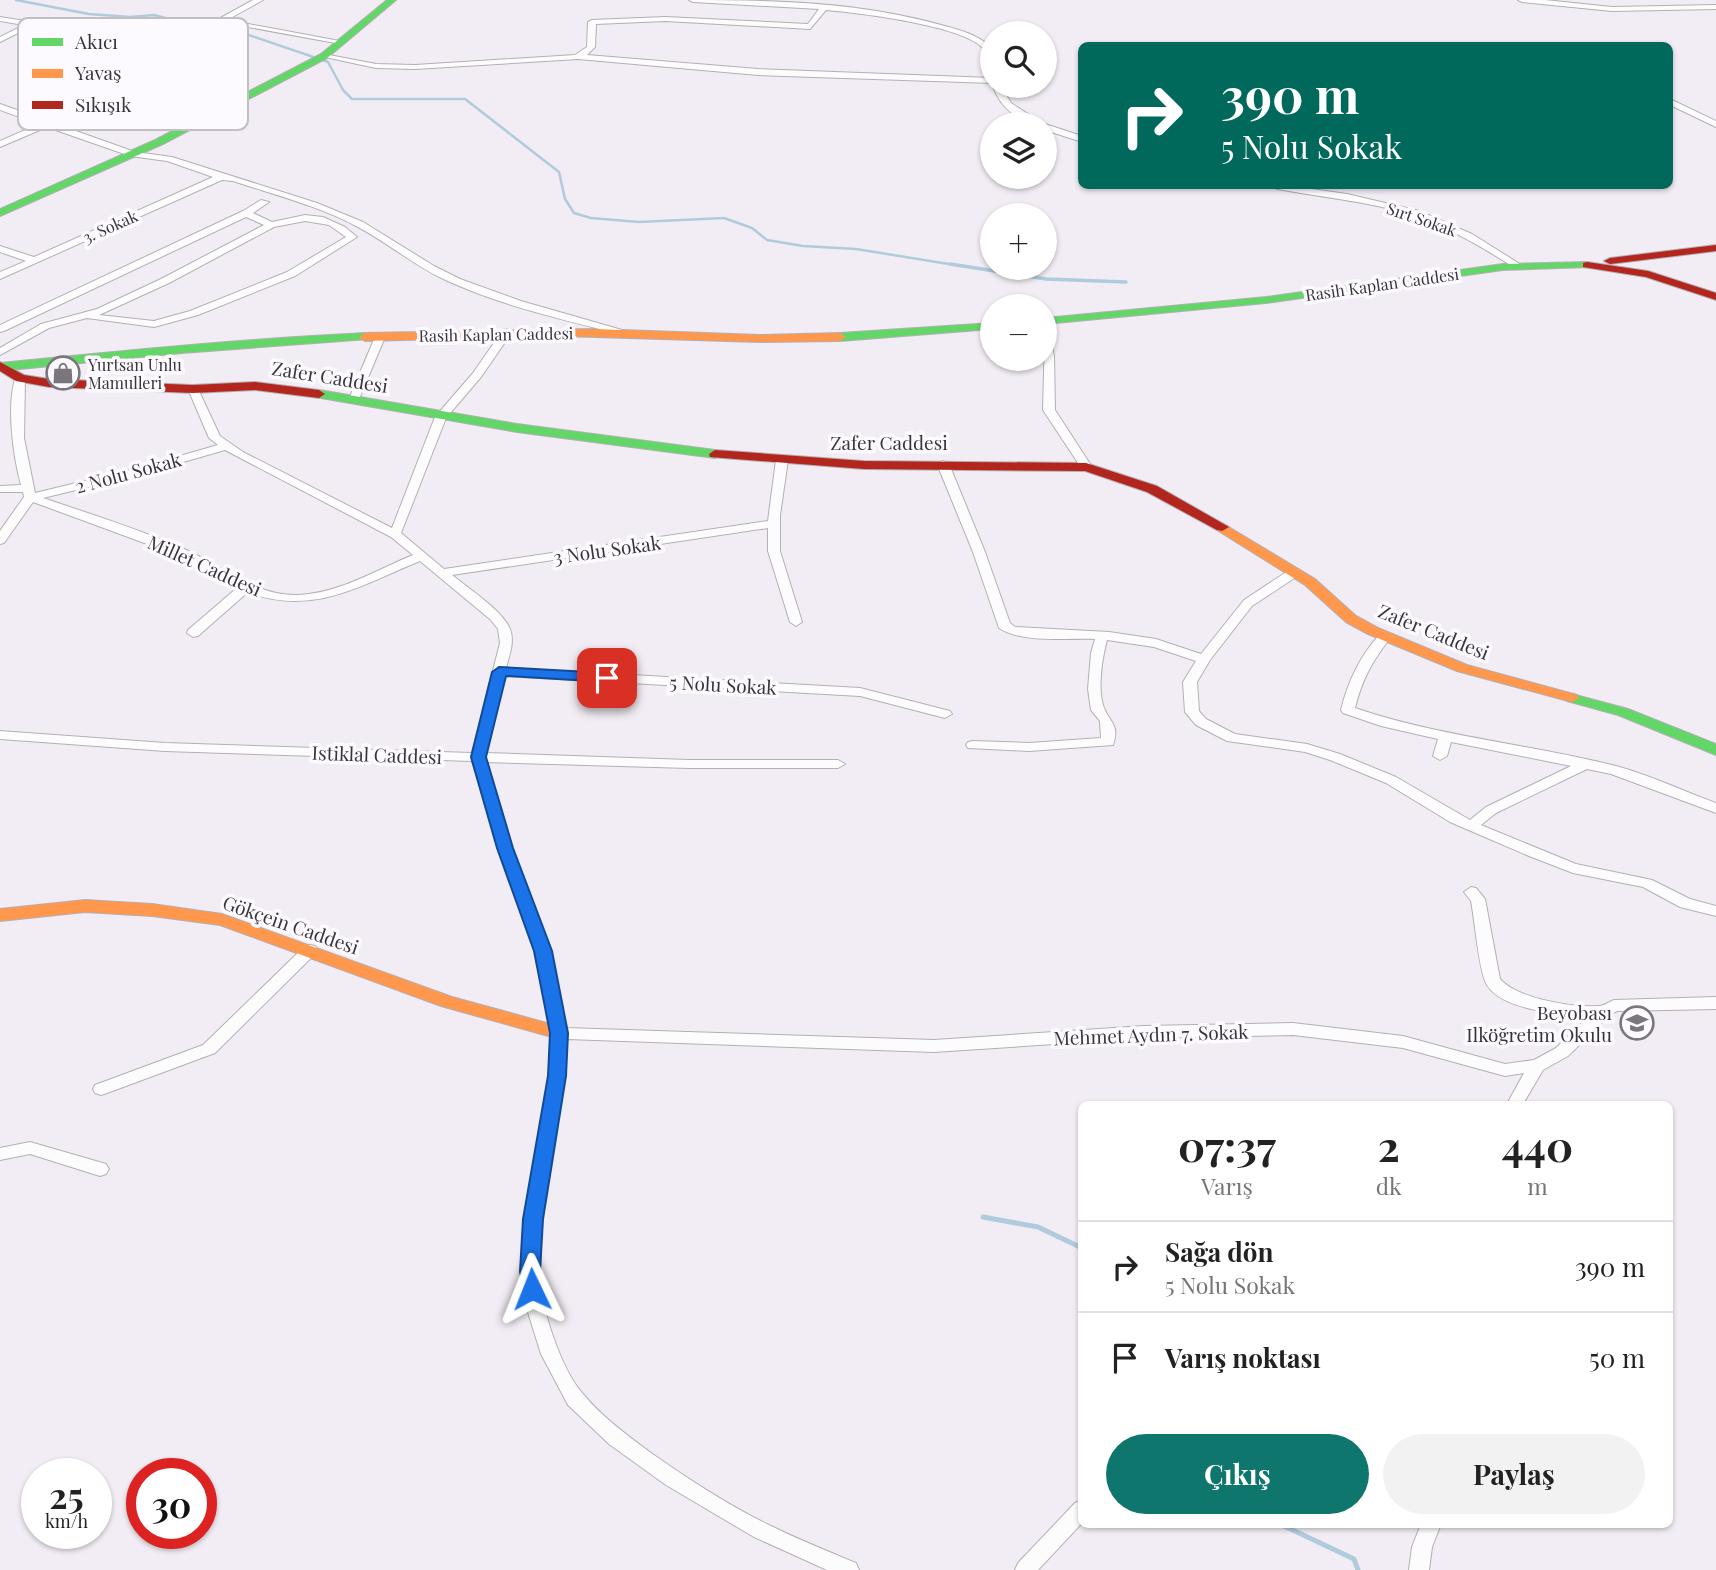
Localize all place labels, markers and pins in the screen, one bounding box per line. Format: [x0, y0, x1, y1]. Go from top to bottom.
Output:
shop icon: Yurtsan Unlu Mamulleri [44, 354, 82, 392]
place label: Yurtsan Unlu Mamulleri [87, 354, 182, 393]
pin [577, 648, 637, 708]
place label: Beyobası Ilköğretim Okulu [1466, 999, 1612, 1047]
school or university icon: Beyobası Ilköğretim Okulu [1618, 1004, 1656, 1042]

